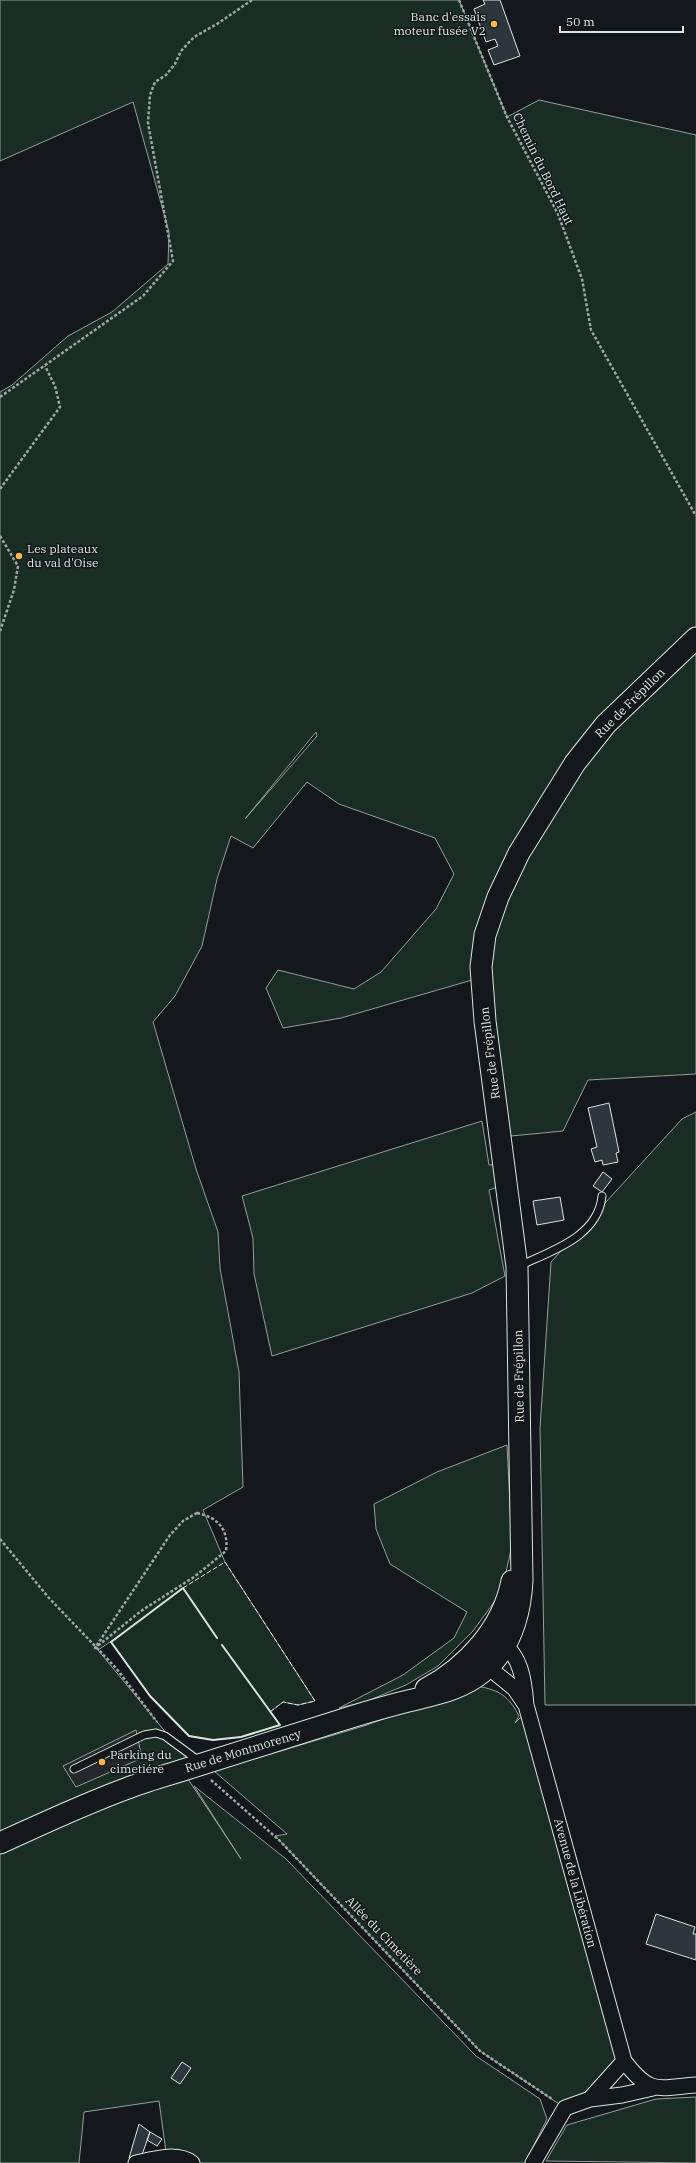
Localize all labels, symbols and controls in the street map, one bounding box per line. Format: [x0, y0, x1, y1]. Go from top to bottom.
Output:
scale bar [560, 8, 683, 34]
place label: Banc d'essais moteur fusée V2 [393, 9, 486, 38]
text: 50 m [566, 14, 595, 29]
marker: Banc d'essais moteur fusée V2 [489, 19, 499, 29]
street label: Chemin du Bord Haut [510, 110, 577, 227]
place label: Les plateaux du val d'Oise [27, 541, 98, 570]
marker: Les plateaux du val d'Oise [14, 551, 24, 561]
street label: Rue de Frépillon [591, 664, 668, 741]
street label: Rue de Frépillon [476, 1006, 503, 1100]
street label: Rue de Frépillon [510, 1329, 527, 1423]
street label: Rue de Montmorency [183, 1726, 303, 1775]
place label: Parking du cimetiére [110, 1747, 172, 1776]
marker: Parking du cimetiére [97, 1757, 107, 1767]
street label: Avenue de la Libération [551, 1817, 600, 1949]
street label: Allée du Cimetière [343, 1893, 426, 1978]

